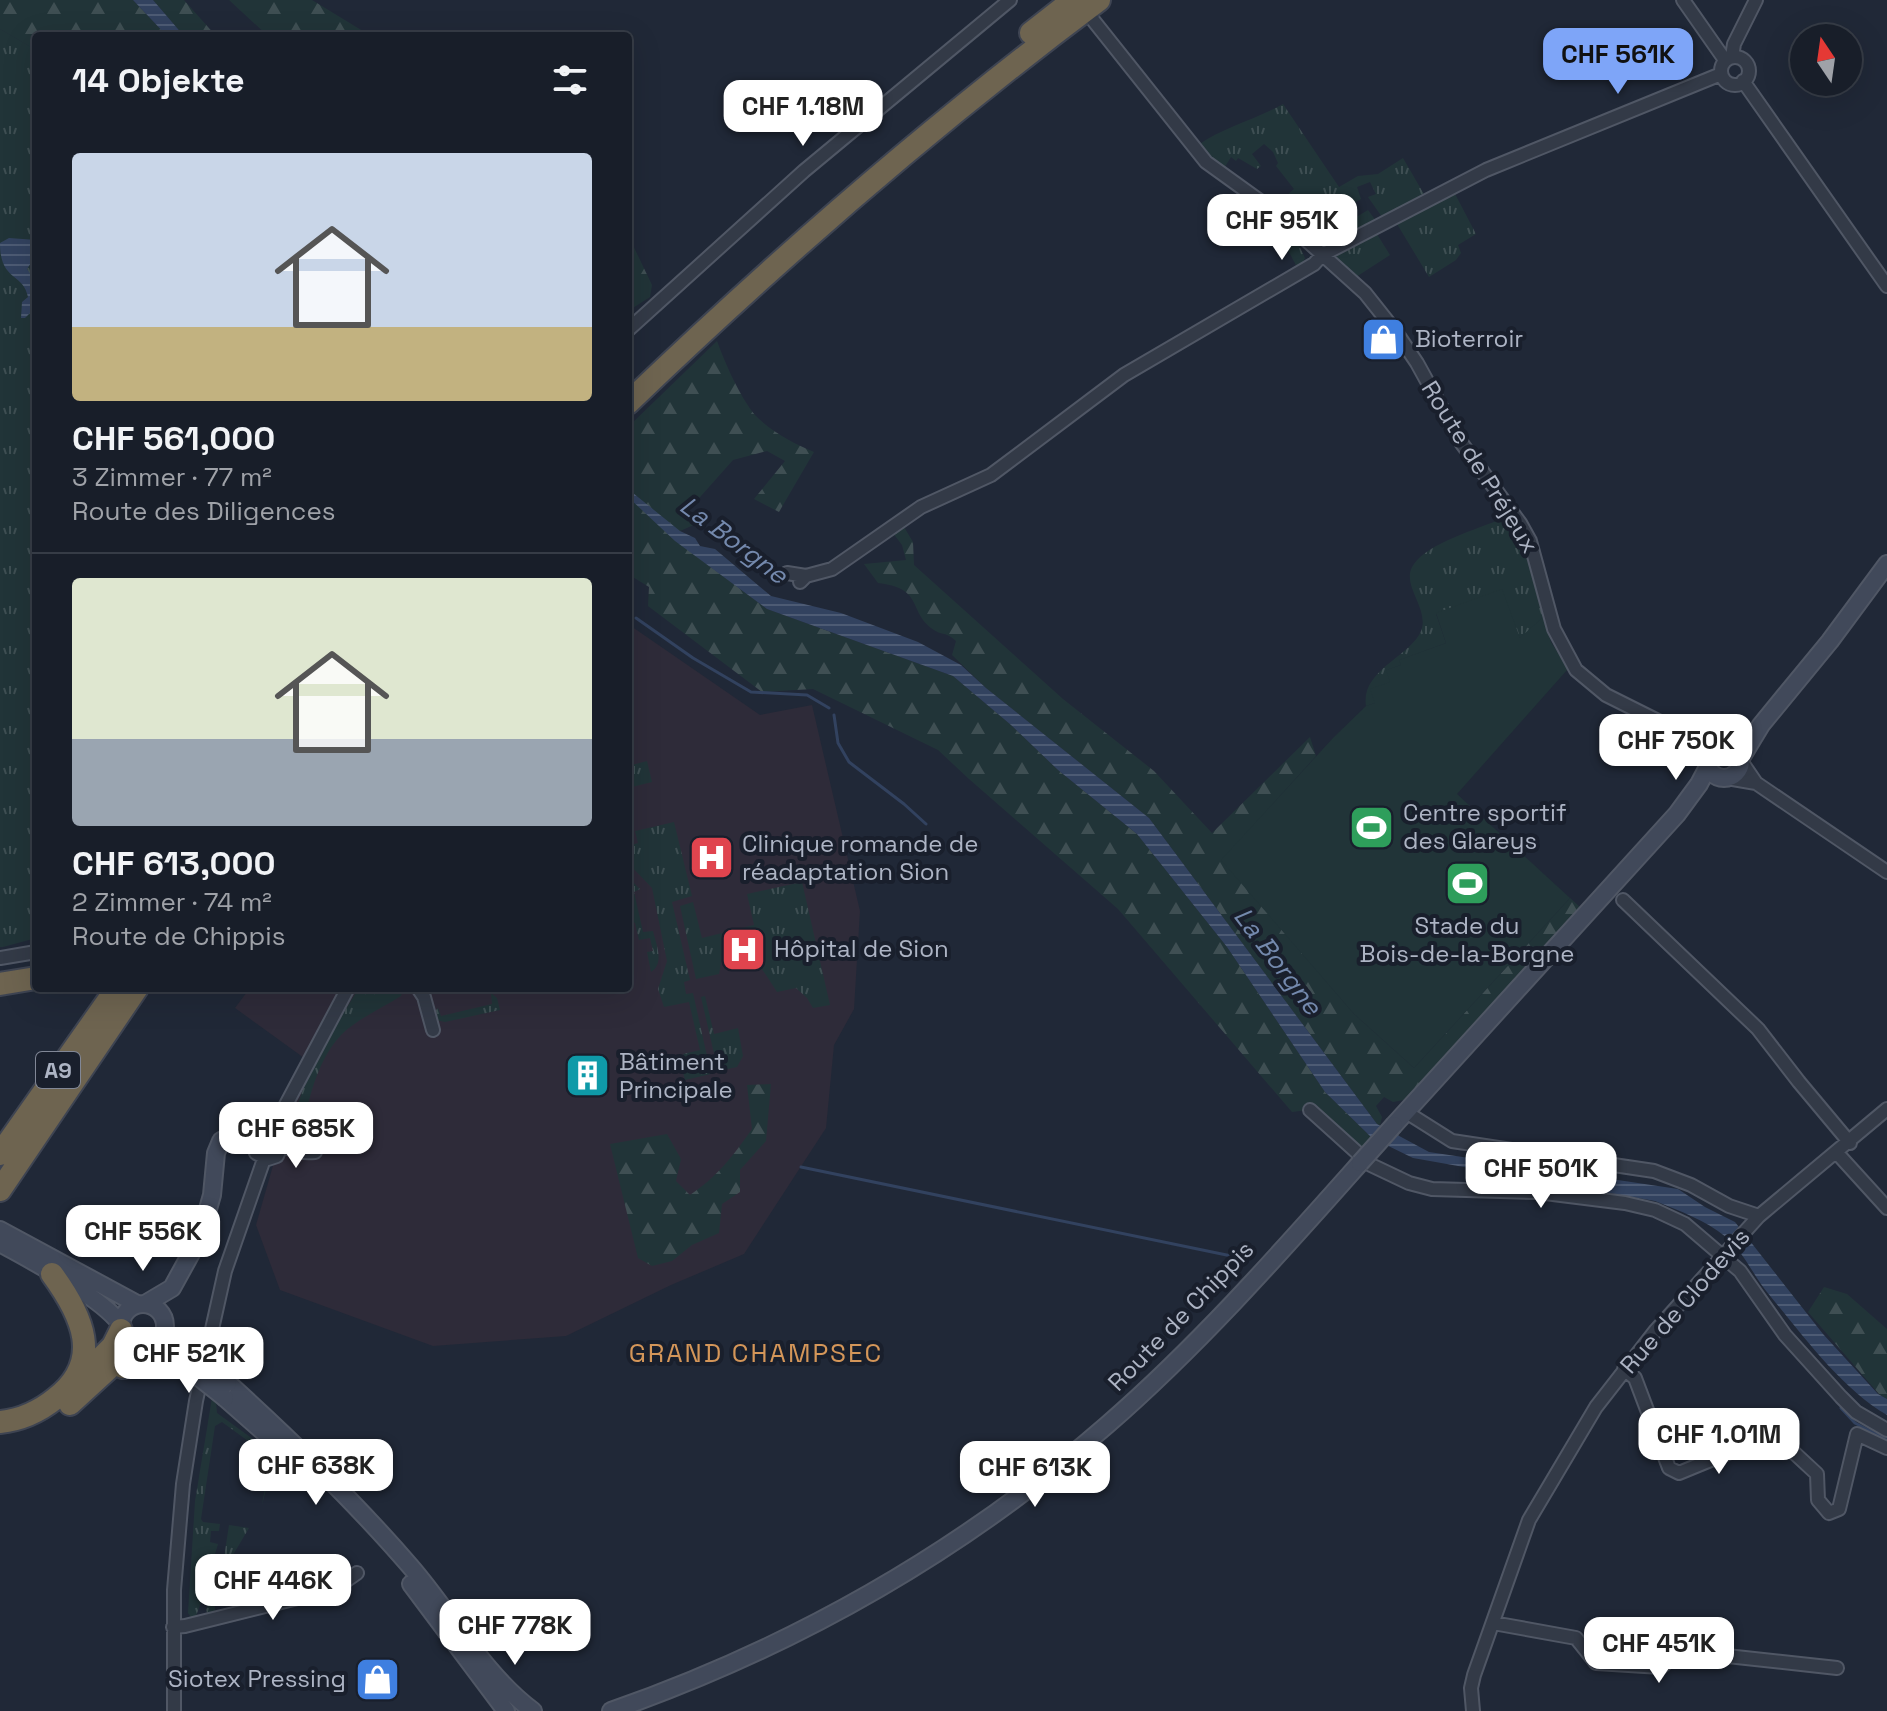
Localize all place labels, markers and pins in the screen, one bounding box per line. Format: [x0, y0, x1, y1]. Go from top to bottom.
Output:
pin: CHF 561K [1535, 28, 1701, 96]
pin: CHF 1.18M [711, 80, 895, 148]
pin: CHF 951K [1199, 194, 1365, 262]
shop icon: Bioterroir [1360, 315, 1408, 363]
place label: Bioterroir [1415, 323, 1523, 354]
pin: CHF 750K [1593, 714, 1759, 782]
place label: Centre sportif des Glareys [1403, 797, 1567, 856]
sports icon: Centre sportif des Glareys [1348, 803, 1396, 851]
place label: Clinique romande de réadaptation Sion [742, 828, 978, 887]
hospital icon: Clinique romande de réadaptation Sion [687, 834, 735, 882]
sports icon: Stade du Bois-de-la-Borgne [1443, 860, 1491, 908]
place label: Stade du Bois-de-la-Borgne [1360, 910, 1574, 969]
hospital icon: Hôpital de Sion [719, 925, 767, 973]
place label: Hôpital de Sion [774, 933, 949, 964]
place label: Bâtiment Principale [619, 1046, 733, 1105]
building icon: Bâtiment Principale [564, 1052, 612, 1100]
pin: CHF 685K [213, 1102, 379, 1170]
pin: CHF 501K [1458, 1142, 1624, 1210]
pin: CHF 556K [60, 1205, 226, 1273]
pin: CHF 521K [106, 1327, 272, 1395]
pin: CHF 1.01M [1627, 1408, 1811, 1476]
pin: CHF 638K [233, 1439, 399, 1507]
pin: CHF 613K [952, 1441, 1118, 1509]
pin: CHF 446K [190, 1554, 356, 1622]
pin: CHF 778K [432, 1599, 598, 1667]
pin: CHF 451K [1576, 1617, 1742, 1685]
shop icon: Siotex Pressing [353, 1655, 401, 1703]
place label: Siotex Pressing [168, 1663, 346, 1694]

